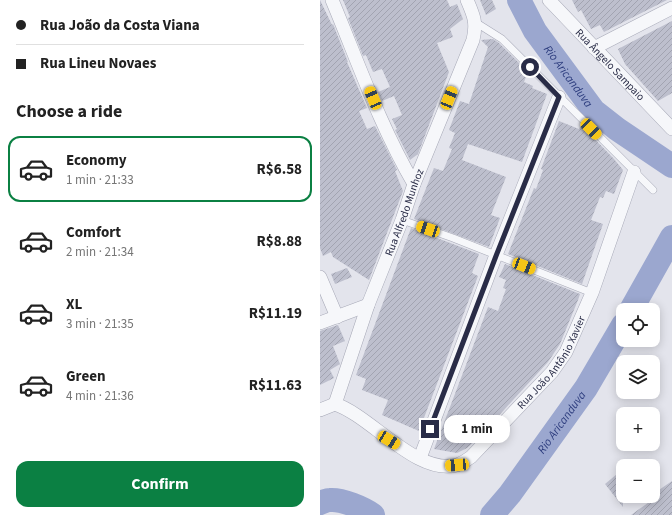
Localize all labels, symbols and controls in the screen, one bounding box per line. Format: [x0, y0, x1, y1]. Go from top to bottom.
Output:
text: Rua João da Costa Viana [40, 15, 200, 36]
street label: Rua Ângelo Sampaio [572, 25, 648, 104]
water label: Rio Aricanduva [539, 42, 597, 112]
text: Rua Lineu Novaes [40, 53, 156, 74]
route start [521, 58, 539, 76]
car [363, 85, 383, 111]
car [439, 85, 459, 111]
text: Choose a ride [16, 99, 122, 124]
car [578, 116, 604, 142]
text: Economy [66, 150, 127, 171]
icon: car [18, 151, 54, 187]
text: R$6.58 [257, 159, 302, 180]
street label: Rua Alfredo Munhoz [381, 166, 428, 258]
text: 1 min · 21:33 [66, 171, 134, 189]
car [415, 219, 441, 239]
text: Comfort [66, 222, 121, 243]
icon: car [18, 223, 54, 259]
text: R$8.88 [257, 231, 302, 252]
text: 2 min · 21:34 [66, 243, 134, 261]
car [511, 256, 537, 276]
text: XL [66, 294, 82, 315]
icon: car [18, 295, 54, 331]
text: R$11.19 [249, 303, 302, 324]
map controls [616, 303, 660, 503]
button: locate [616, 303, 660, 347]
street label: Rua João Antônio Xavier [514, 313, 589, 412]
text: 3 min · 21:35 [66, 315, 134, 333]
button: layers [616, 355, 660, 399]
text: Green [66, 366, 106, 387]
icon: car [18, 367, 54, 403]
text: R$11.63 [249, 375, 302, 396]
text: 4 min · 21:36 [66, 387, 134, 405]
water label: Rio Aricanduva [534, 387, 591, 457]
button: + [616, 407, 660, 451]
callout: 1 min [444, 415, 510, 443]
route end [421, 420, 439, 438]
text: 1 min [461, 420, 493, 438]
car [376, 429, 402, 451]
car [445, 458, 469, 472]
button: − [616, 459, 660, 503]
button: Confirm [16, 461, 304, 507]

